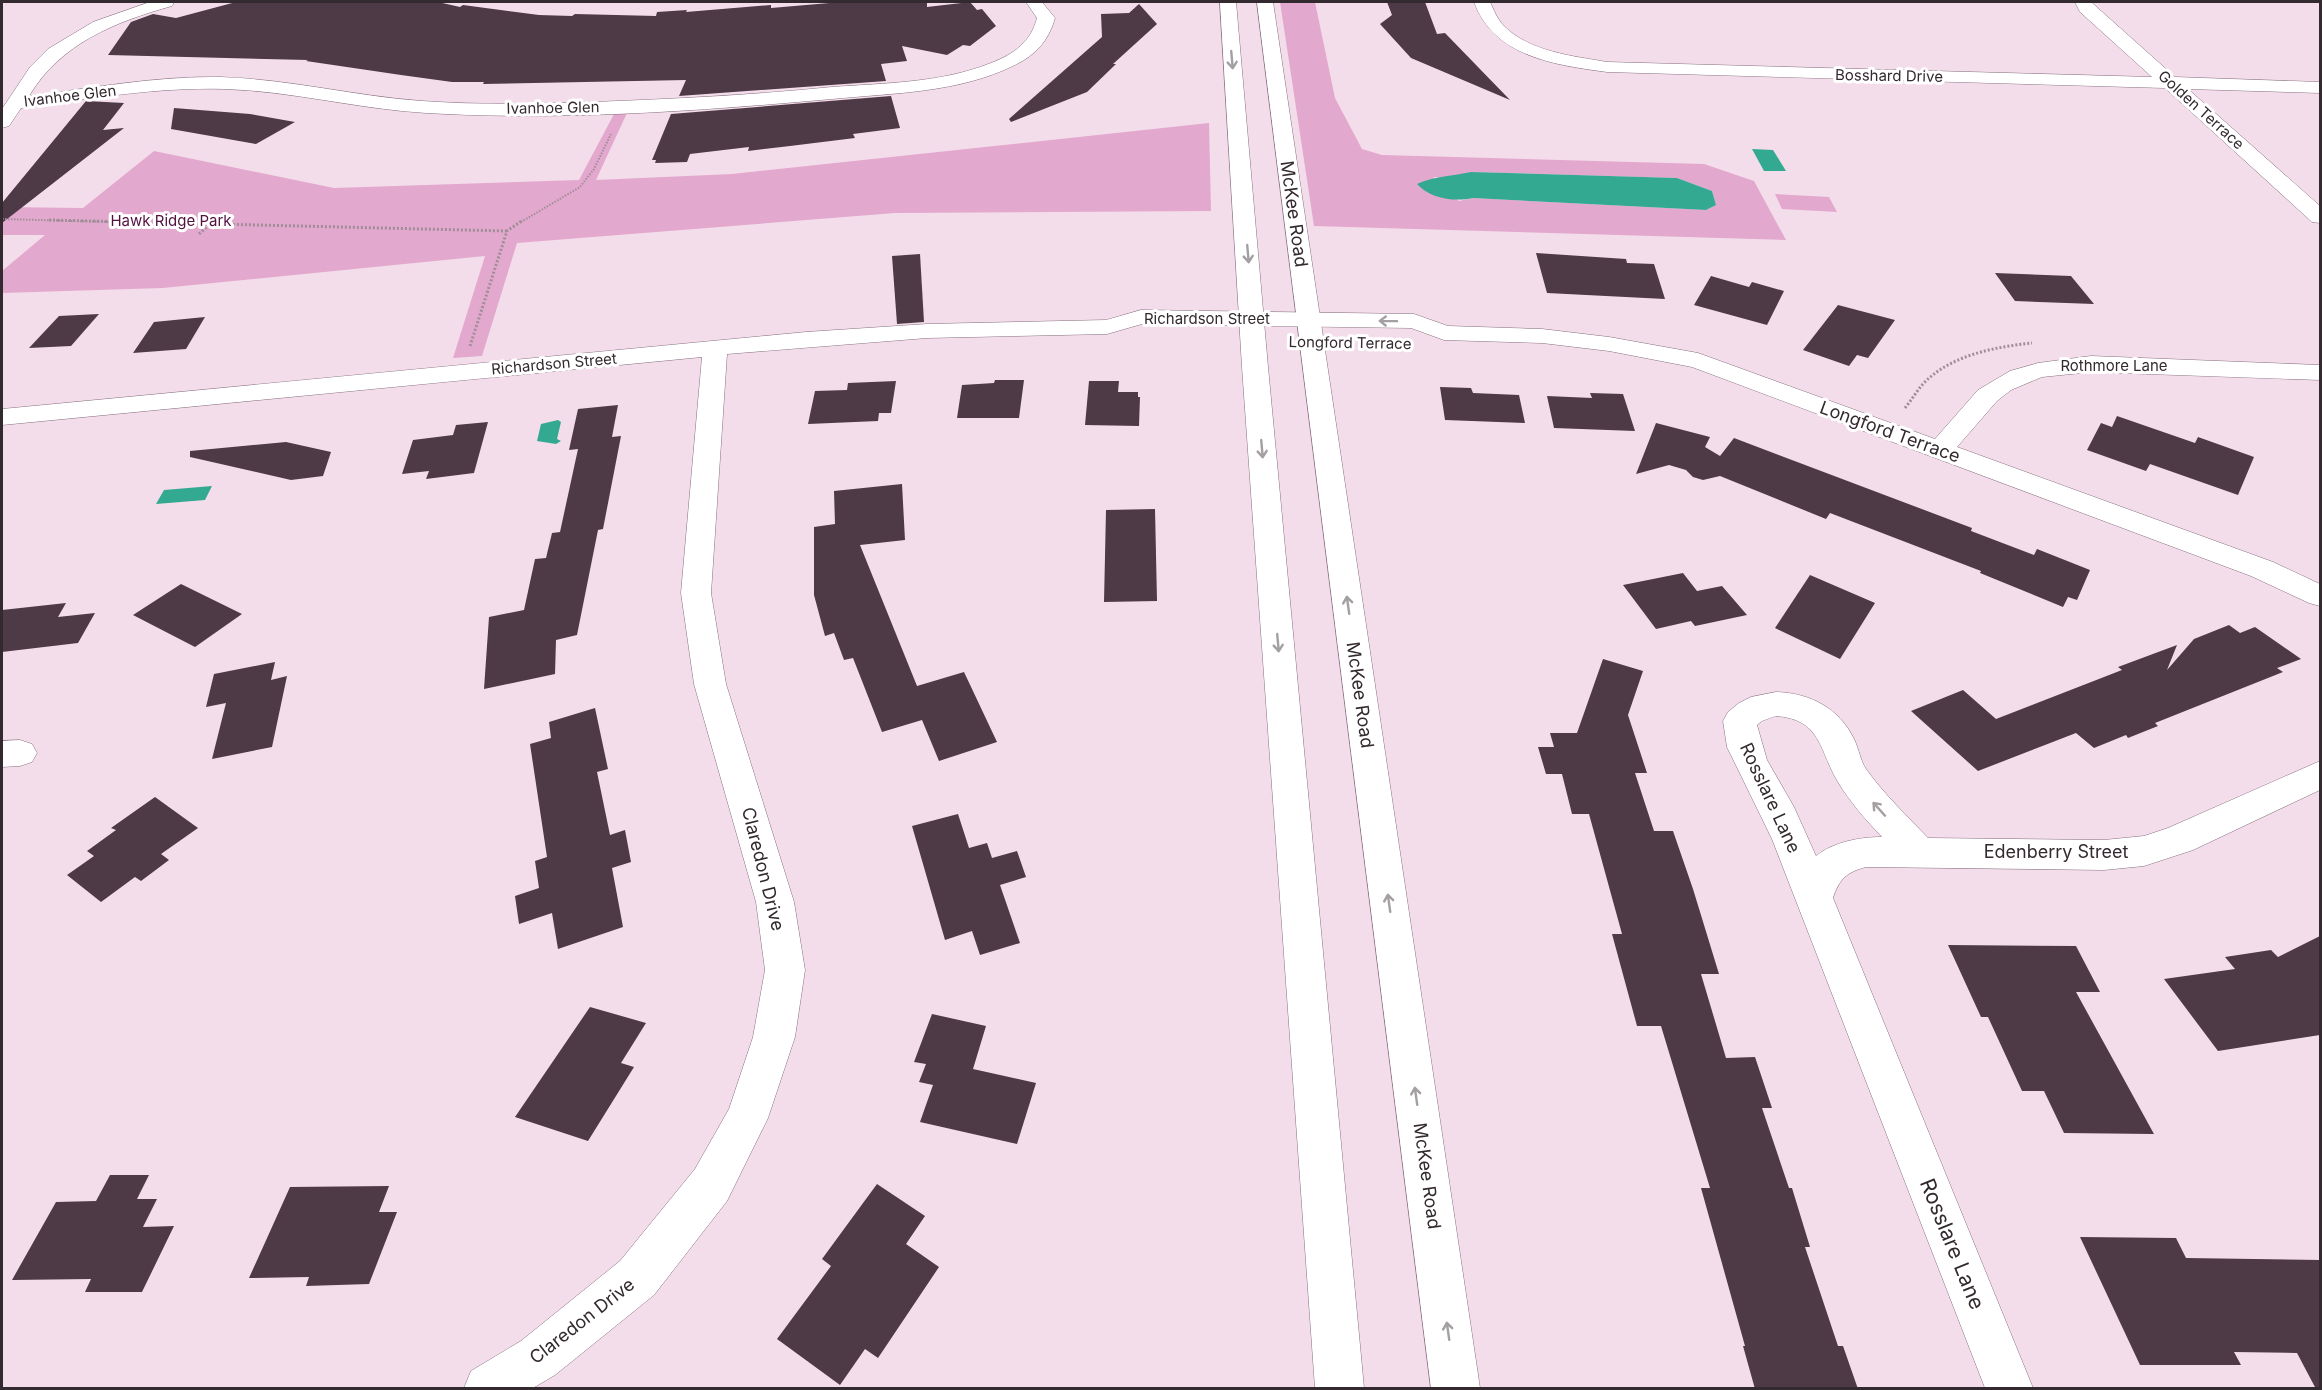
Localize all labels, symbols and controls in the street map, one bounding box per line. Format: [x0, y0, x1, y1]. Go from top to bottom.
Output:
one-way arrow [1227, 49, 1238, 69]
street label: Bosshard Drive [1835, 65, 1943, 86]
street label: Golden Terrace [2154, 66, 2248, 153]
street label: Ivanhoe Glen [23, 80, 117, 111]
street label: Ivanhoe Glen [506, 97, 600, 118]
street label: McKee Road [1277, 159, 1312, 269]
park label: Hawk Ridge Park [110, 211, 232, 230]
one-way arrow [1242, 244, 1253, 264]
street label: Richardson Street [1144, 309, 1270, 328]
one-way arrow [1378, 315, 1398, 327]
street label: Longford Terrace [1288, 332, 1412, 353]
street label: Richardson Street [490, 349, 618, 378]
street label: Rothmore Lane [2060, 356, 2168, 375]
street label: Longford Terrace [1817, 396, 1963, 467]
one-way arrow [1257, 438, 1268, 458]
one-way arrow [1342, 596, 1353, 616]
one-way arrow [1273, 633, 1284, 652]
street label: McKee Road [1343, 640, 1378, 750]
street label: Rosslare Lane [1736, 739, 1805, 856]
one-way arrow [1871, 802, 1886, 817]
street label: Claredon Drive [738, 805, 789, 933]
street label: Edenberry Street [1984, 841, 2128, 862]
one-way arrow [1383, 893, 1394, 913]
one-way arrow [1410, 1086, 1421, 1106]
street label: McKee Road [1410, 1121, 1445, 1231]
street label: Rosslare Lane [1915, 1175, 1990, 1313]
street label: Claredon Drive [525, 1273, 638, 1368]
one-way arrow [1442, 1321, 1453, 1341]

